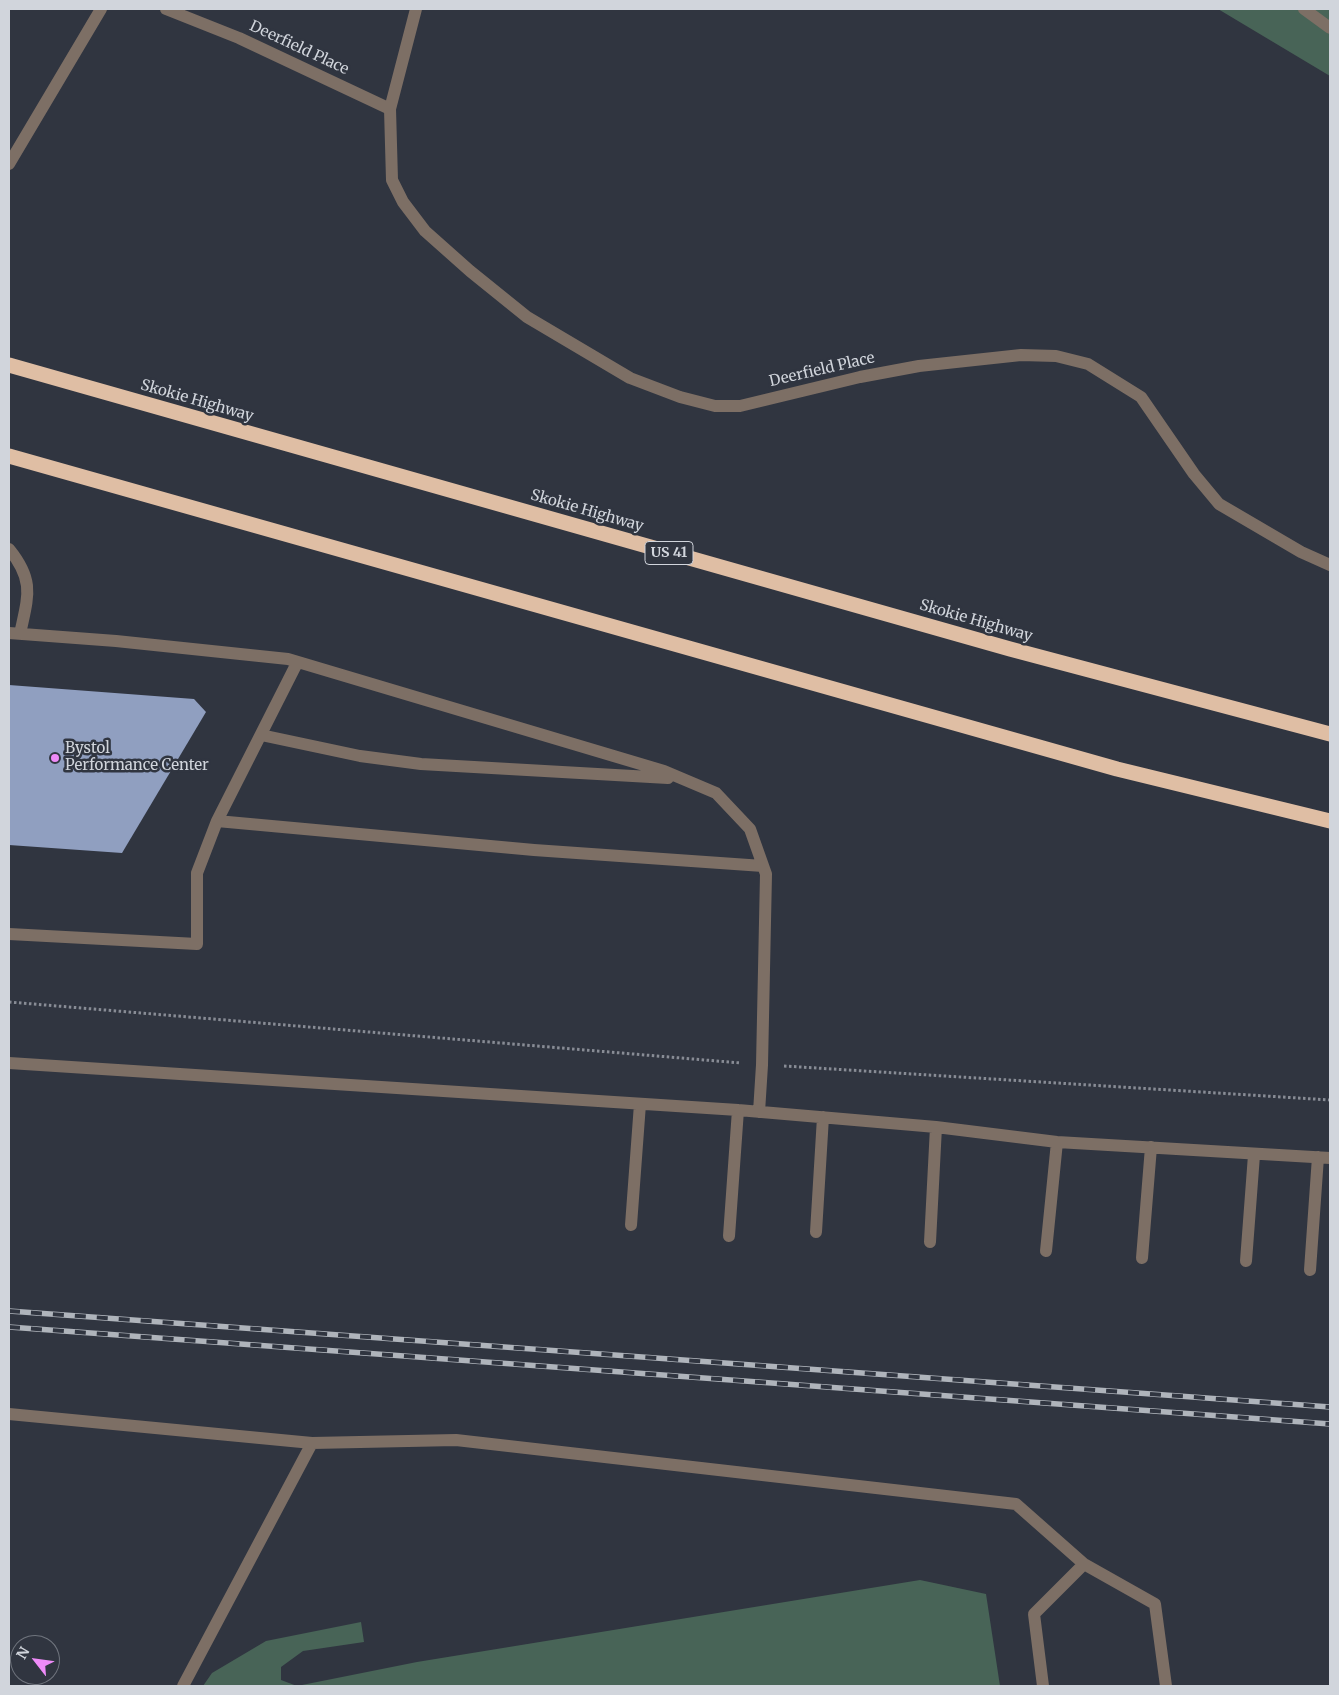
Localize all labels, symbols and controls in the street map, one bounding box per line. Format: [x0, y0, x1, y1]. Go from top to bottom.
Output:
street label: Deerfield Place [246, 17, 352, 79]
street label: Deerfield Place [768, 349, 876, 391]
street label: Skokie Highway [138, 376, 256, 426]
street label: Skokie Highway [528, 486, 646, 536]
road number: US 41 [645, 542, 693, 564]
street label: Skokie Highway [917, 596, 1035, 646]
place label: Bystol Performance Center [65, 740, 209, 775]
marker: Bystol Performance Center [49, 752, 61, 764]
north arrow [10, 1635, 60, 1685]
text: N [12, 1644, 33, 1662]

